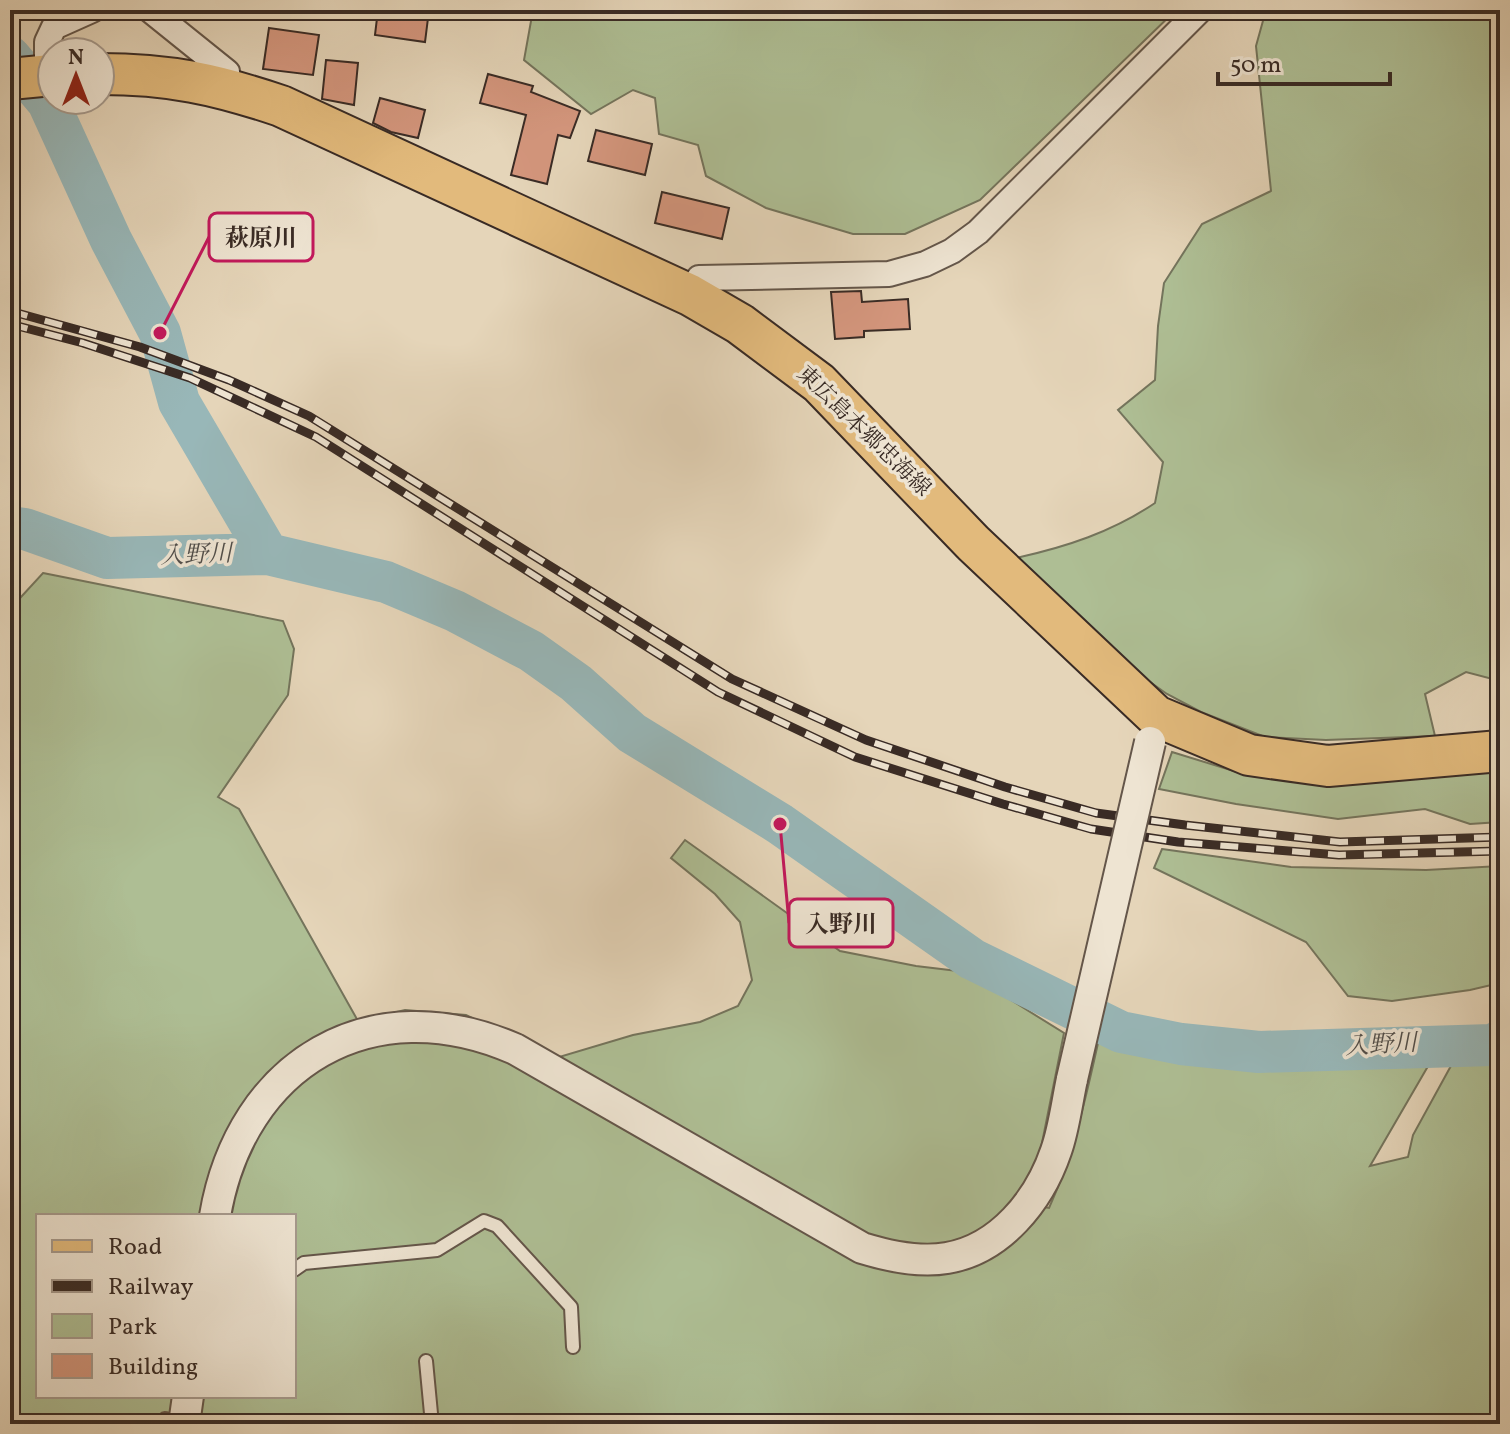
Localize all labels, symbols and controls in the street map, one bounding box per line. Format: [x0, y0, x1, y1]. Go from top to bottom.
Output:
north arrow [36, 36, 116, 116]
scale bar [1218, 36, 1390, 86]
text: N [68, 43, 84, 74]
text: 50 m [1230, 49, 1282, 83]
callout: 萩原川 [209, 213, 313, 261]
text: 萩原川 [225, 223, 297, 257]
street label: 東広島本郷忠海線 [789, 360, 937, 504]
water label: 入野川 [159, 538, 236, 574]
callout: 入野川 [789, 899, 893, 947]
text: 入野川 [805, 909, 877, 943]
water label: 入野川 [1344, 1027, 1421, 1065]
legend [36, 1214, 296, 1398]
text: Road [108, 1231, 162, 1265]
text: Railway [108, 1271, 194, 1305]
text: Park [108, 1311, 157, 1345]
text: Building [108, 1351, 198, 1385]

